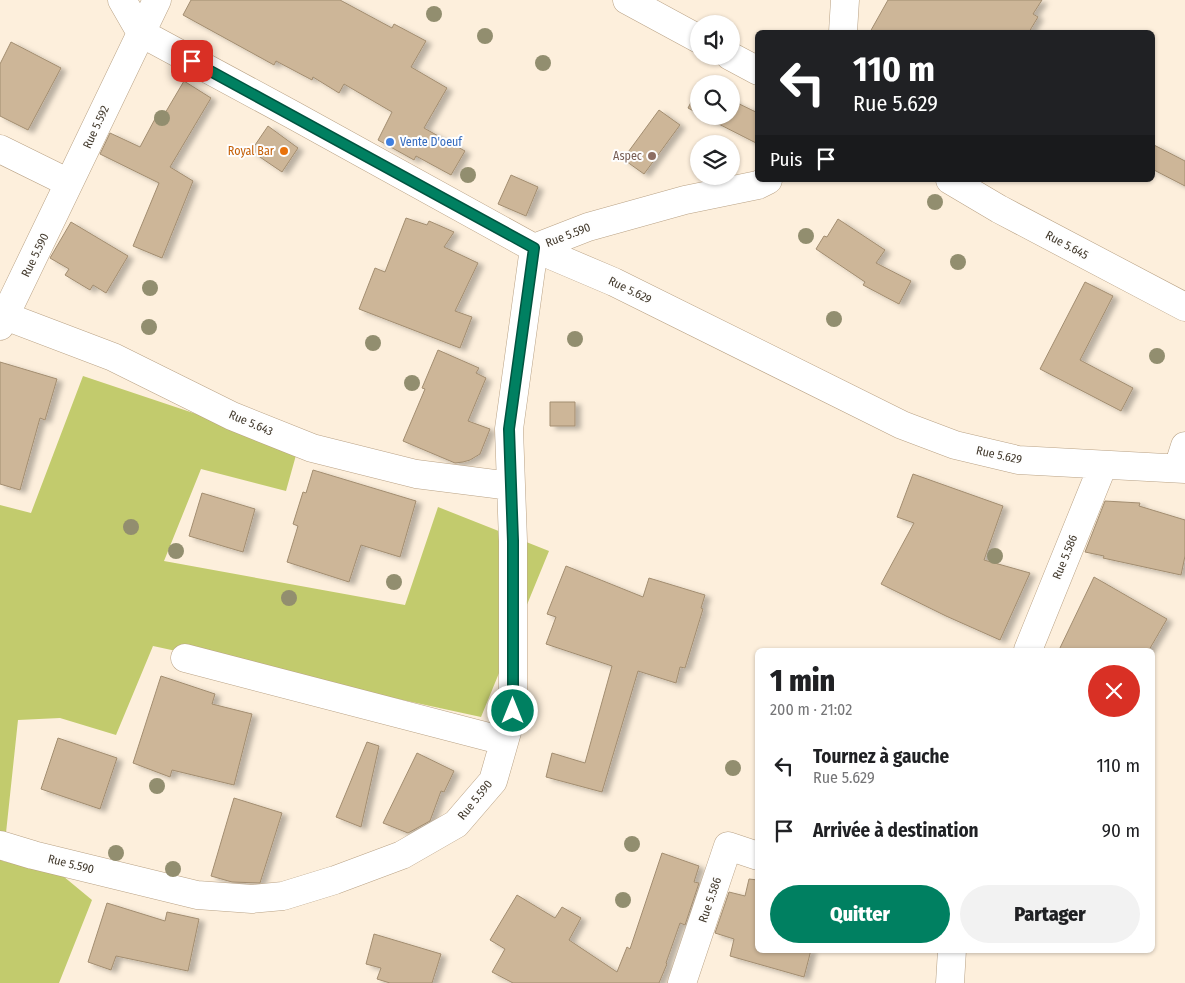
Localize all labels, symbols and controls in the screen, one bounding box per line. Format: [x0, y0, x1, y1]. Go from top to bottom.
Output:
map controls [690, 15, 740, 185]
button: sound [690, 15, 740, 65]
pin [171, 40, 213, 82]
icon: arrive [178, 47, 206, 75]
text: 110 m [853, 48, 935, 90]
icon: left [770, 50, 835, 115]
button: search [690, 75, 740, 125]
text: Rue 5.629 [853, 90, 938, 117]
street label: Rue 5.592 [80, 103, 112, 151]
place label: Vente D'oeuf [400, 135, 463, 149]
button: layers [690, 135, 740, 185]
marker: Vente D'oeuf [384, 136, 396, 148]
place label: Royal Bar [228, 144, 275, 158]
marker: Royal Bar [278, 145, 290, 157]
icon: arrive [812, 145, 840, 173]
text: Puis [770, 148, 802, 171]
place label: Aspec [613, 149, 642, 163]
marker: Aspec [646, 150, 658, 162]
street label: Rue 5.590 [543, 220, 593, 250]
street label: Rue 5.645 [1043, 228, 1091, 262]
street label: Rue 5.590 [18, 231, 52, 279]
street label: Rue 5.629 [606, 274, 654, 307]
street label: Rue 5.643 [227, 407, 275, 439]
street label: Rue 5.629 [975, 443, 1023, 467]
street label: Rue 5.586 [1050, 532, 1080, 582]
text: 1 min [770, 663, 835, 699]
button: close [1088, 665, 1140, 717]
position arrow [486, 684, 538, 736]
text: 200 m · 21:02 [770, 700, 852, 719]
text: Tournez à gauche [813, 745, 949, 768]
icon: left [770, 752, 798, 780]
text: 110 m [1096, 754, 1140, 777]
text: Rue 5.629 [813, 768, 875, 787]
street label: Rue 5.590 [455, 777, 495, 823]
icon: arrive [770, 817, 798, 845]
text: Arrivée à destination [813, 819, 979, 842]
text: 90 m [1102, 819, 1140, 842]
street label: Rue 5.590 [46, 852, 96, 876]
street label: Rue 5.586 [696, 875, 724, 925]
button: Quitter [770, 885, 950, 943]
button: Partager [960, 885, 1140, 943]

